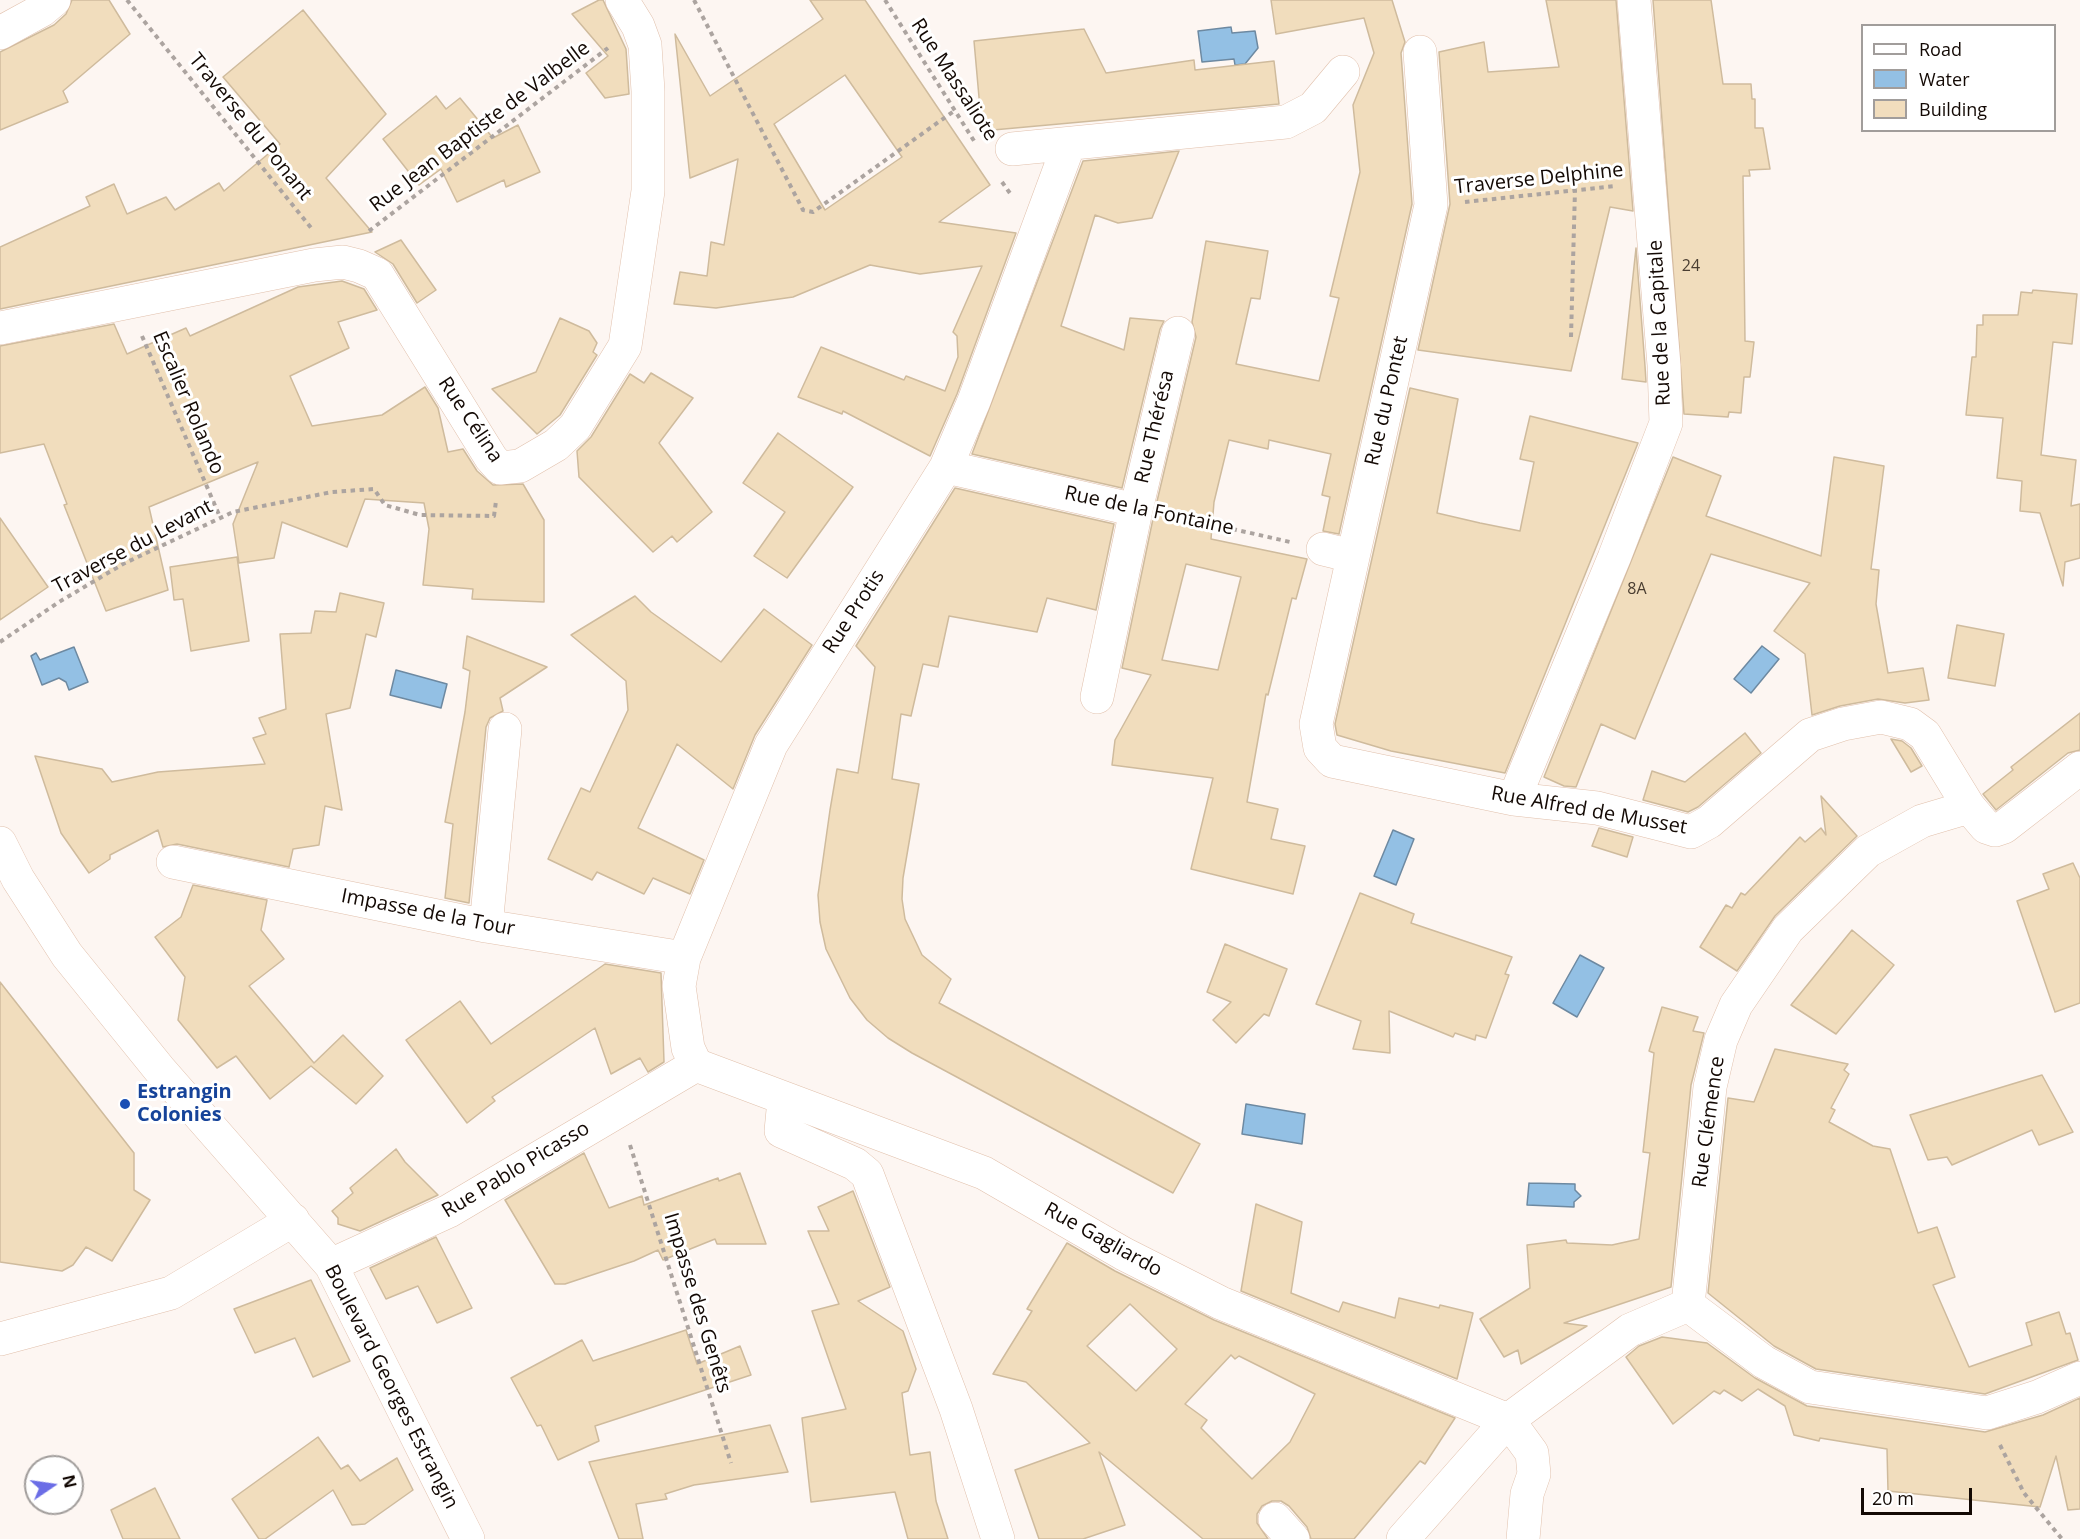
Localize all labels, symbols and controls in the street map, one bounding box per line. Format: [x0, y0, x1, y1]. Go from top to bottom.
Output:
street label: Rue Massaliote [906, 14, 1002, 146]
legend [1861, 24, 2056, 132]
street label: Rue Jean Baptiste de Valbelle [365, 36, 595, 218]
text: Road [1919, 37, 1962, 61]
street label: Traverse du Ponant [183, 49, 317, 205]
text: Water [1919, 67, 1970, 91]
text: Building [1919, 97, 1987, 121]
street label: Traverse Delphine [1453, 158, 1625, 200]
street label: Rue de la Capitale [1644, 239, 1676, 407]
house number: 24 [1682, 256, 1700, 276]
street label: Escalier Rolando [147, 328, 229, 478]
street label: Rue du Pontet [1360, 334, 1414, 468]
street label: Rue Thérésa [1130, 368, 1180, 486]
street label: Rue Célina [433, 373, 507, 467]
street label: Rue de la Fontaine [1062, 481, 1236, 541]
street label: Traverse du Levant [49, 495, 217, 599]
street label: Rue Protis [818, 566, 890, 658]
house number: 8A [1627, 579, 1647, 599]
street label: Rue Alfred de Musset [1489, 782, 1689, 840]
street label: Impasse de la Tour [339, 884, 517, 942]
street label: Rue Clémence [1688, 1055, 1730, 1189]
place label: Estrangin Colonies [137, 1080, 232, 1127]
marker: Estrangin Colonies [118, 1097, 132, 1111]
street label: Rue Pablo Picasso [438, 1117, 594, 1223]
street label: Rue Gagliardo [1040, 1198, 1166, 1282]
street label: Impasse des Genêts [658, 1210, 736, 1396]
street label: Boulevard Georges Estrangin [319, 1261, 463, 1513]
north arrow [24, 1455, 84, 1515]
text: N [57, 1473, 82, 1490]
scale bar [1864, 1476, 1975, 1514]
text: 20 m [1872, 1486, 1914, 1510]

